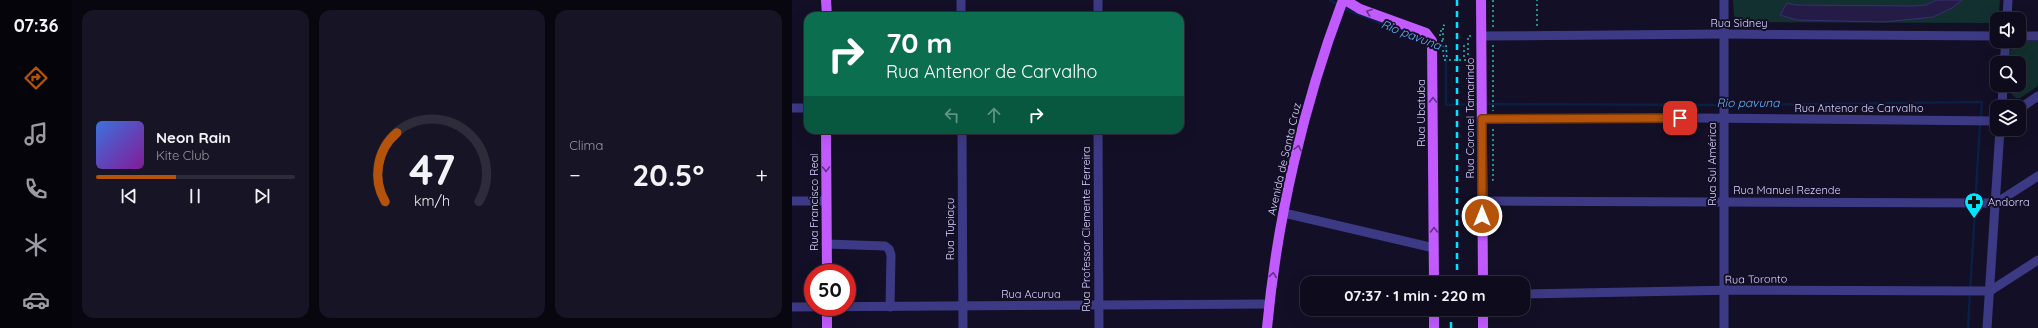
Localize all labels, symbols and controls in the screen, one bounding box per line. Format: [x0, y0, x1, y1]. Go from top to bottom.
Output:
one-way arrow [1365, 8, 1372, 17]
map controls [1990, 12, 2026, 136]
button: sound [1990, 12, 2026, 48]
text: 07:36 [14, 14, 58, 37]
water label: Rio pavuna [1379, 16, 1444, 53]
street label: Rua Sidney [1710, 16, 1768, 30]
text: 70 m [886, 25, 952, 60]
icon: right [820, 28, 872, 80]
button: search [1990, 56, 2026, 92]
street label: Rua Coronel Tamarindo [1463, 57, 1477, 178]
text: Rua Antenor de Carvalho [886, 60, 1097, 83]
icon: directions [22, 64, 50, 92]
street label: Rua Ubatuba [1414, 79, 1428, 147]
water label: Rio pavuna [1717, 95, 1780, 110]
one-way arrow [1429, 97, 1437, 103]
button: layers [1990, 100, 2026, 136]
street label: Avenida de Santa Cruz [1264, 101, 1304, 217]
pin [1663, 101, 1697, 135]
street label: Rua Antenor de Carvalho [1794, 101, 1924, 115]
icon: left [941, 104, 963, 126]
icon: ahead [983, 104, 1005, 126]
icon: right [1025, 104, 1047, 126]
icon: arrive [1669, 107, 1691, 129]
icon: music [22, 120, 50, 148]
street label: Rua Sul América [1705, 122, 1719, 206]
text: Neon Rain [156, 128, 231, 147]
text: Clima [569, 137, 603, 153]
text: 47 [409, 143, 455, 195]
one-way arrow [1294, 145, 1302, 151]
street label: Rua Professor Clemente Ferreira [1079, 146, 1093, 312]
text: Kite Club [156, 147, 209, 163]
street label: Rua Francisco Real [807, 153, 821, 251]
text: 20.5° [632, 156, 704, 194]
text: − [569, 161, 581, 189]
text: + [756, 161, 768, 189]
one-way arrow [822, 166, 830, 172]
icon: phone [22, 175, 50, 203]
street label: Rua Manuel Rezende [1733, 183, 1841, 197]
icon: previous [118, 185, 140, 207]
icon: pause [184, 185, 206, 207]
icon: next [251, 185, 273, 207]
pharmacy icon: Andorra [1963, 191, 1985, 219]
text: km/h [414, 192, 450, 210]
position arrow [1461, 195, 1503, 237]
place label: Andorra [1988, 195, 2030, 209]
street label: Rua Tupiaçu [943, 198, 957, 260]
one-way arrow [1430, 227, 1438, 233]
icon: climate [22, 231, 50, 259]
speed limit sign: 50 [804, 264, 856, 316]
street label: Rua Toronto [1725, 271, 1788, 287]
one-way arrow [1268, 272, 1277, 278]
icon: car [22, 286, 50, 314]
text: 07:37 · 1 min · 220 m [1344, 286, 1486, 305]
street label: Rua Acurua [1001, 287, 1061, 301]

